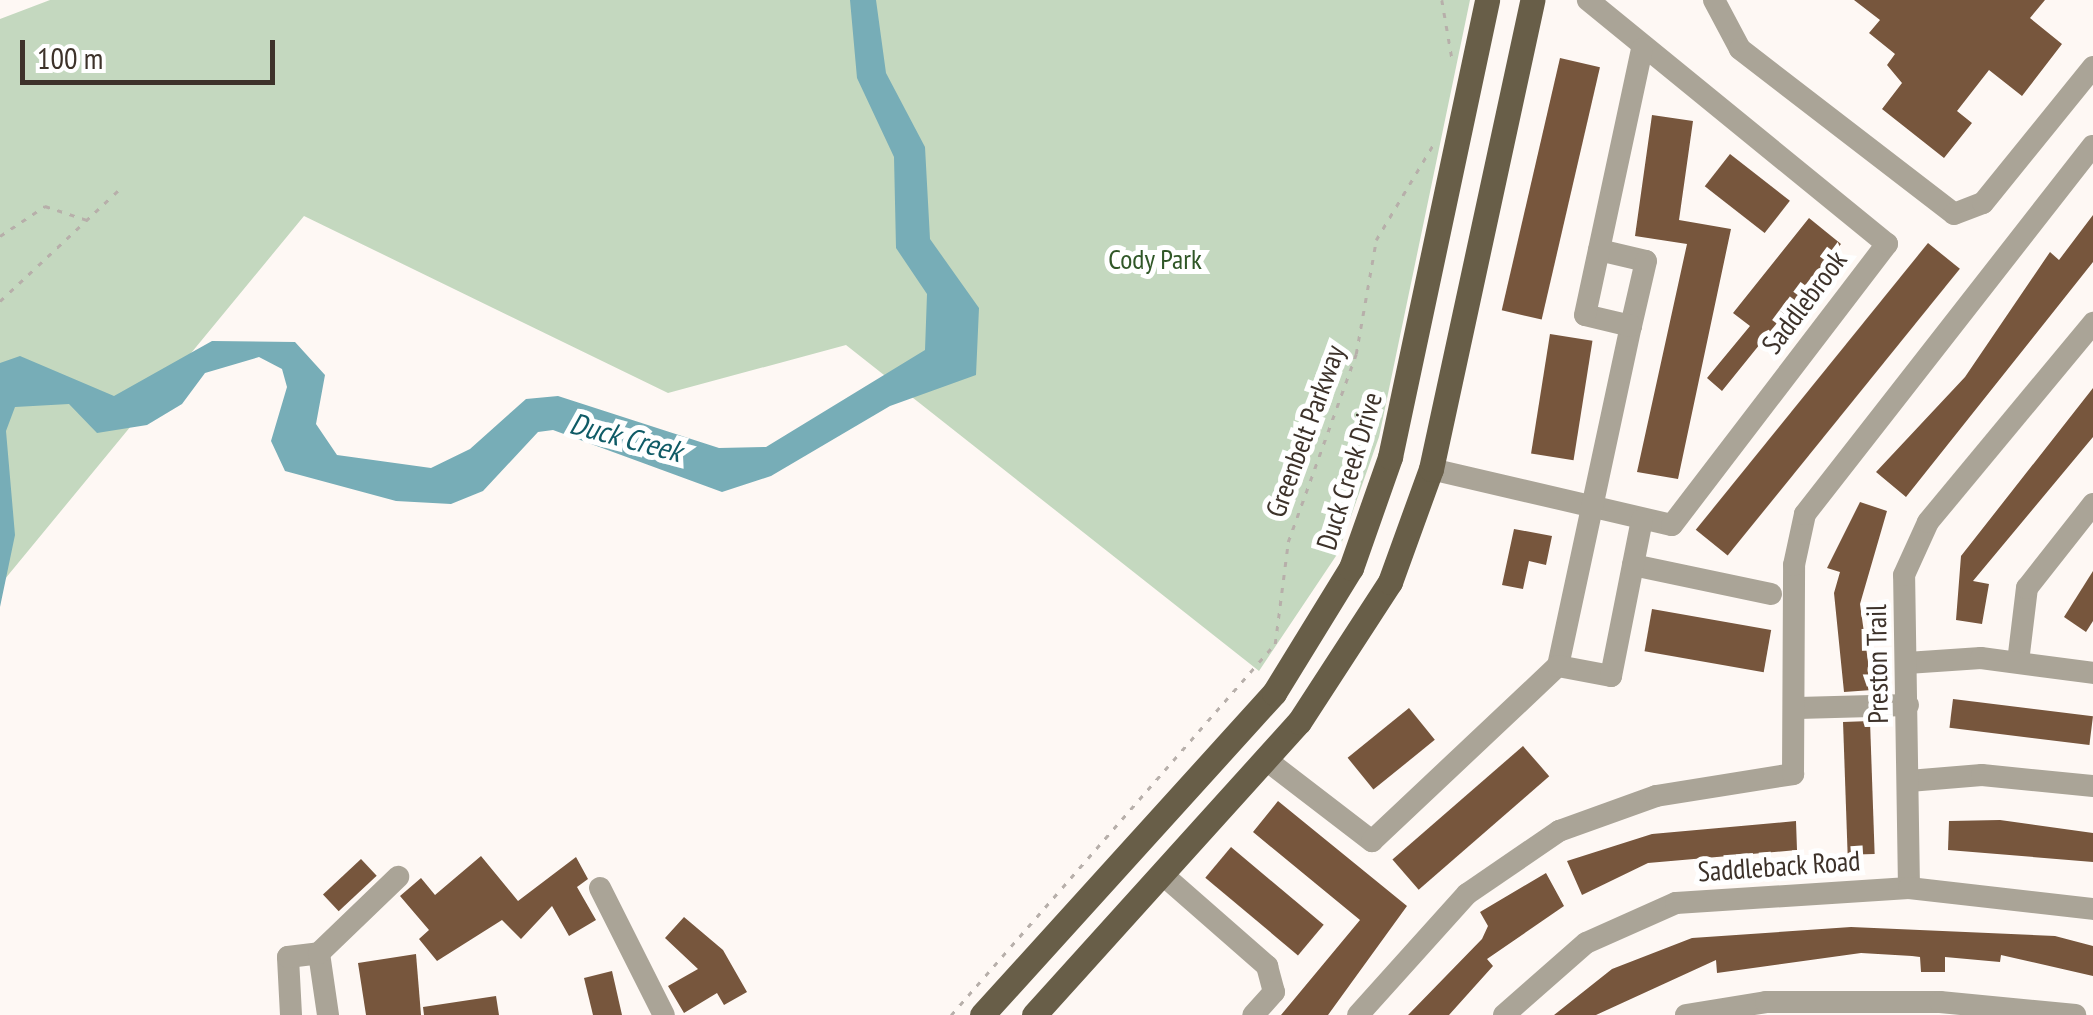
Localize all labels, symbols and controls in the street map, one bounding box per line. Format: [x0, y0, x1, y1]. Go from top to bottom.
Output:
scale bar [25, 20, 280, 82]
text: 100 m [37, 38, 103, 77]
park label: Cody Park [1108, 242, 1202, 276]
street label: Saddlebrook [1754, 244, 1854, 360]
street label: Greenbelt Parkway [1258, 341, 1352, 521]
street label: Duck Creek Drive [1309, 388, 1389, 554]
water label: Duck Creek [566, 405, 686, 469]
street label: Preston Trail [1859, 604, 1895, 724]
street label: Saddleback Road [1696, 844, 1862, 888]

